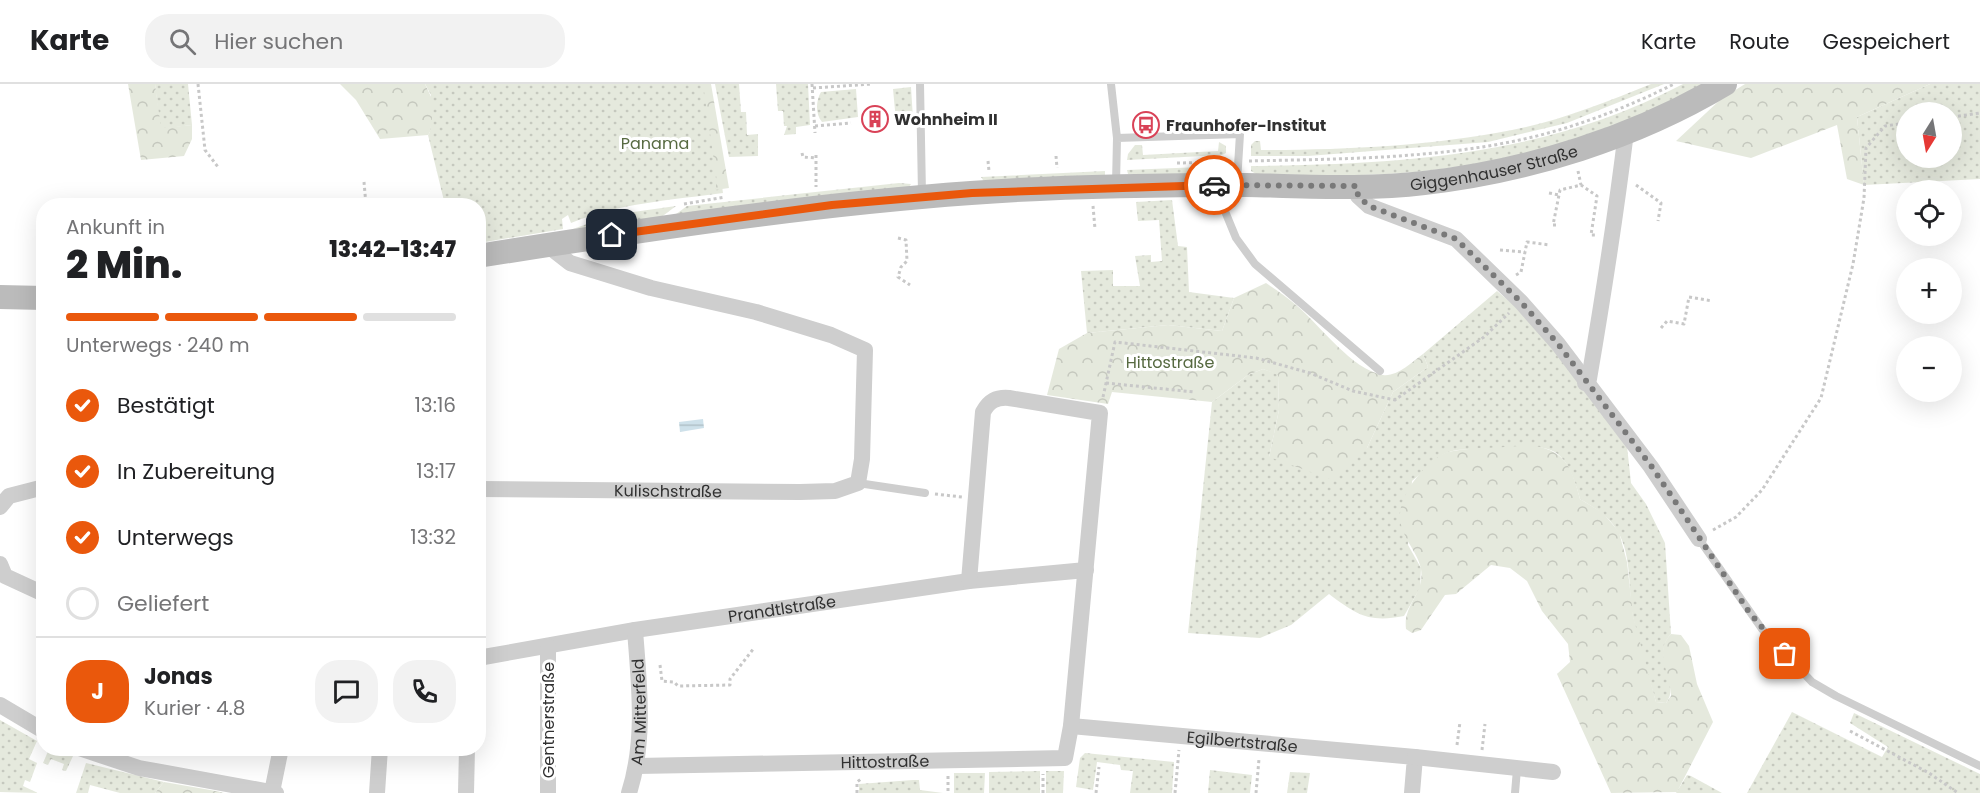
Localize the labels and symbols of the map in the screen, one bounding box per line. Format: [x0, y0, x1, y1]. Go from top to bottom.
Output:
north arrow [1896, 102, 1962, 168]
building icon: Wohnheim II [860, 104, 890, 134]
place label: Wohnheim II [894, 108, 998, 131]
bus stop icon: Fraunhofer-Institut [1131, 110, 1161, 140]
place label: Fraunhofer-Institut [1166, 114, 1326, 137]
park label: Panama [621, 132, 689, 155]
street label: Giggenhauser Straße [1409, 140, 1581, 196]
courier [1184, 155, 1244, 215]
pin [586, 209, 637, 260]
park label: Hittostraße [1126, 351, 1214, 374]
street label: Kulischstraße [614, 479, 722, 503]
street label: Prandtlstraße [727, 590, 838, 628]
pin [1759, 628, 1810, 679]
street label: Am Mitterfeld [625, 658, 652, 767]
street label: Gentnerstraße [537, 662, 560, 778]
street label: Egilbertstraße [1186, 725, 1299, 758]
street label: Hittostraße [840, 750, 930, 774]

